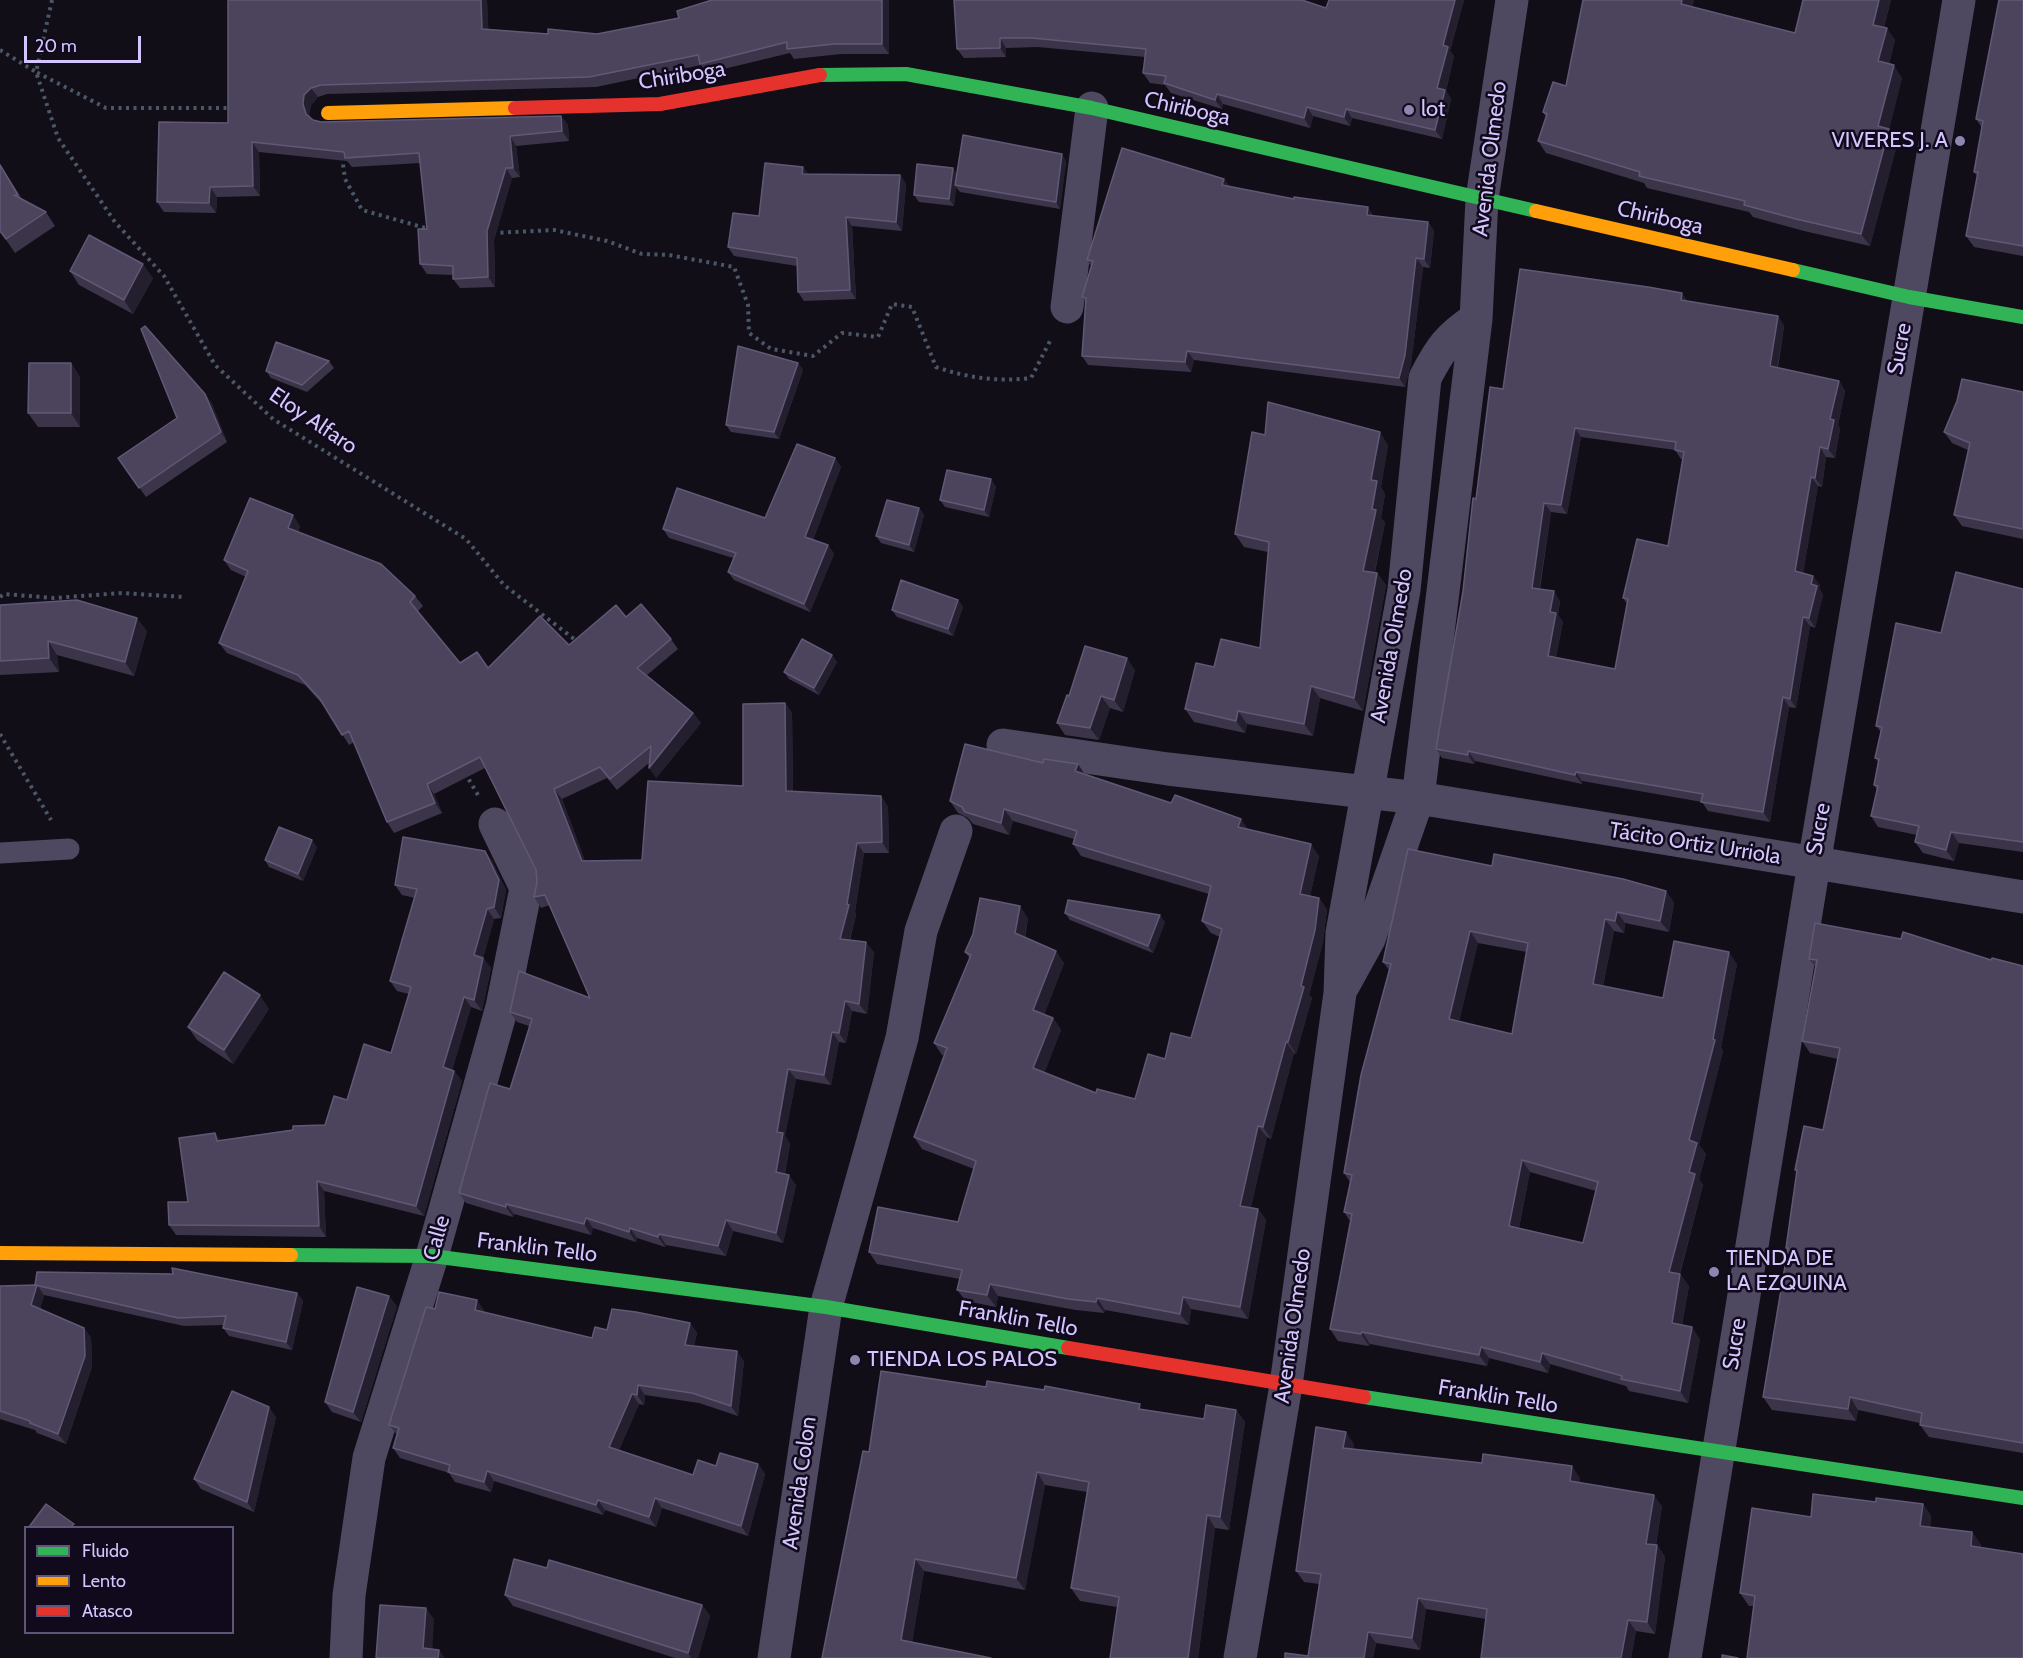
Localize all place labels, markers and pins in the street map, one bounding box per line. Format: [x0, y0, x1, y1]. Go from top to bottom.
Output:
place label: lot [1421, 97, 1445, 123]
marker: lot [1402, 103, 1416, 117]
place label: VIVERES J. A [1831, 128, 1948, 154]
marker: VIVERES J. A [1953, 134, 1967, 148]
place label: TIENDA DE LA EZQUINA [1726, 1246, 1847, 1298]
marker: TIENDA DE LA EZQUINA [1707, 1265, 1721, 1279]
place label: TIENDA LOS PALOS [867, 1347, 1057, 1373]
marker: TIENDA LOS PALOS [848, 1353, 862, 1367]

